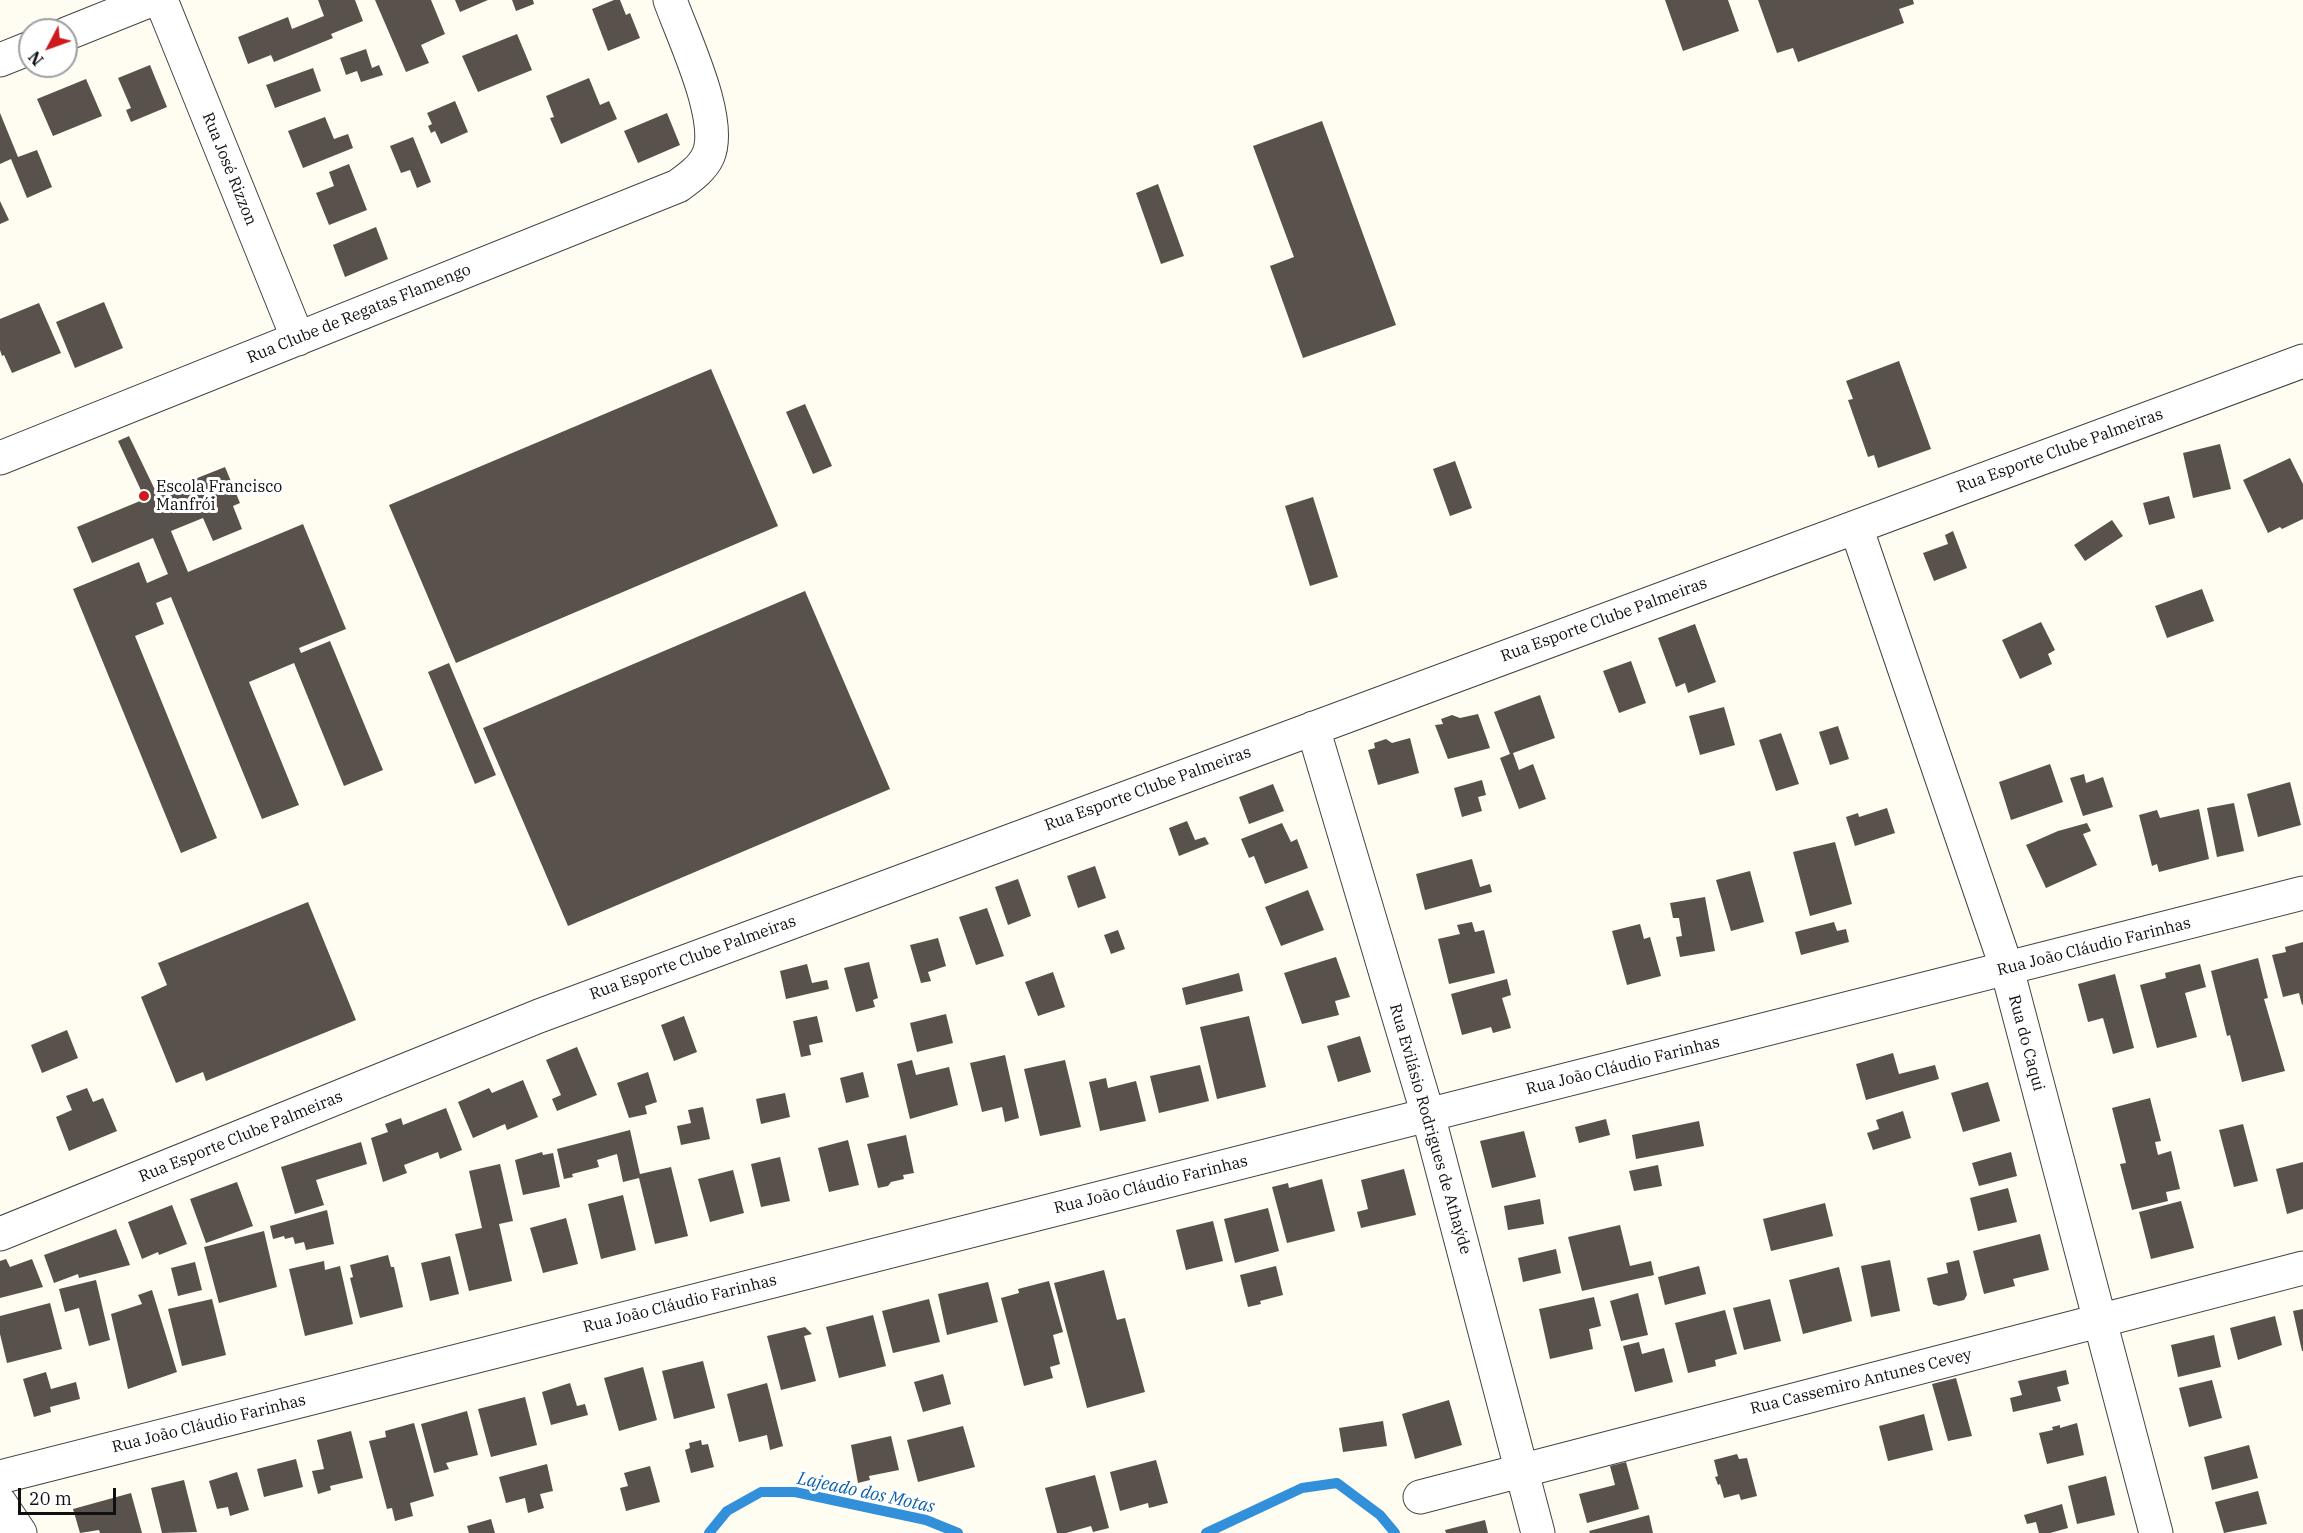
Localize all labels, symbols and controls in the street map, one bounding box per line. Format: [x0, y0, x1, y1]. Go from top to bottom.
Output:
north arrow [18, 18, 78, 78]
text: N [24, 47, 48, 70]
street label: Rua José Rizzon [198, 110, 260, 228]
street label: Rua Clube de Regatas Flamengo [244, 260, 474, 368]
street label: Rua Esporte Clube Palmeiras [1954, 405, 2166, 497]
place label: Escola Francisco Manfrói [156, 477, 282, 515]
marker: Escola Francisco Manfrói [137, 489, 151, 503]
street label: Rua Esporte Clube Palmeiras [1498, 574, 1710, 666]
street label: Rua Esporte Clube Palmeiras [1042, 743, 1254, 835]
street label: Rua Esporte Clube Palmeiras [587, 912, 799, 1004]
street label: Rua João Cláudio Farinhas [1995, 914, 2193, 980]
street label: Rua do Caqui [2004, 993, 2048, 1093]
street label: Rua Evilásio Rodrigues de Athaýde [1385, 1001, 1475, 1257]
street label: Rua João Cláudio Farinhas [1524, 1033, 1722, 1099]
street label: Rua Esporte Clube Palmeiras [136, 1087, 346, 1187]
street label: Rua João Cláudio Farinhas [1052, 1152, 1250, 1218]
street label: Rua João Cláudio Farinhas [581, 1271, 779, 1337]
street label: Rua Cassemiro Antunes Cevey [1748, 1345, 1974, 1419]
street label: Rua João Cláudio Farinhas [110, 1391, 308, 1457]
water label: Lajeado dos Motas [795, 1468, 937, 1518]
scale bar [21, 1476, 118, 1514]
text: 20 m [29, 1487, 72, 1510]

